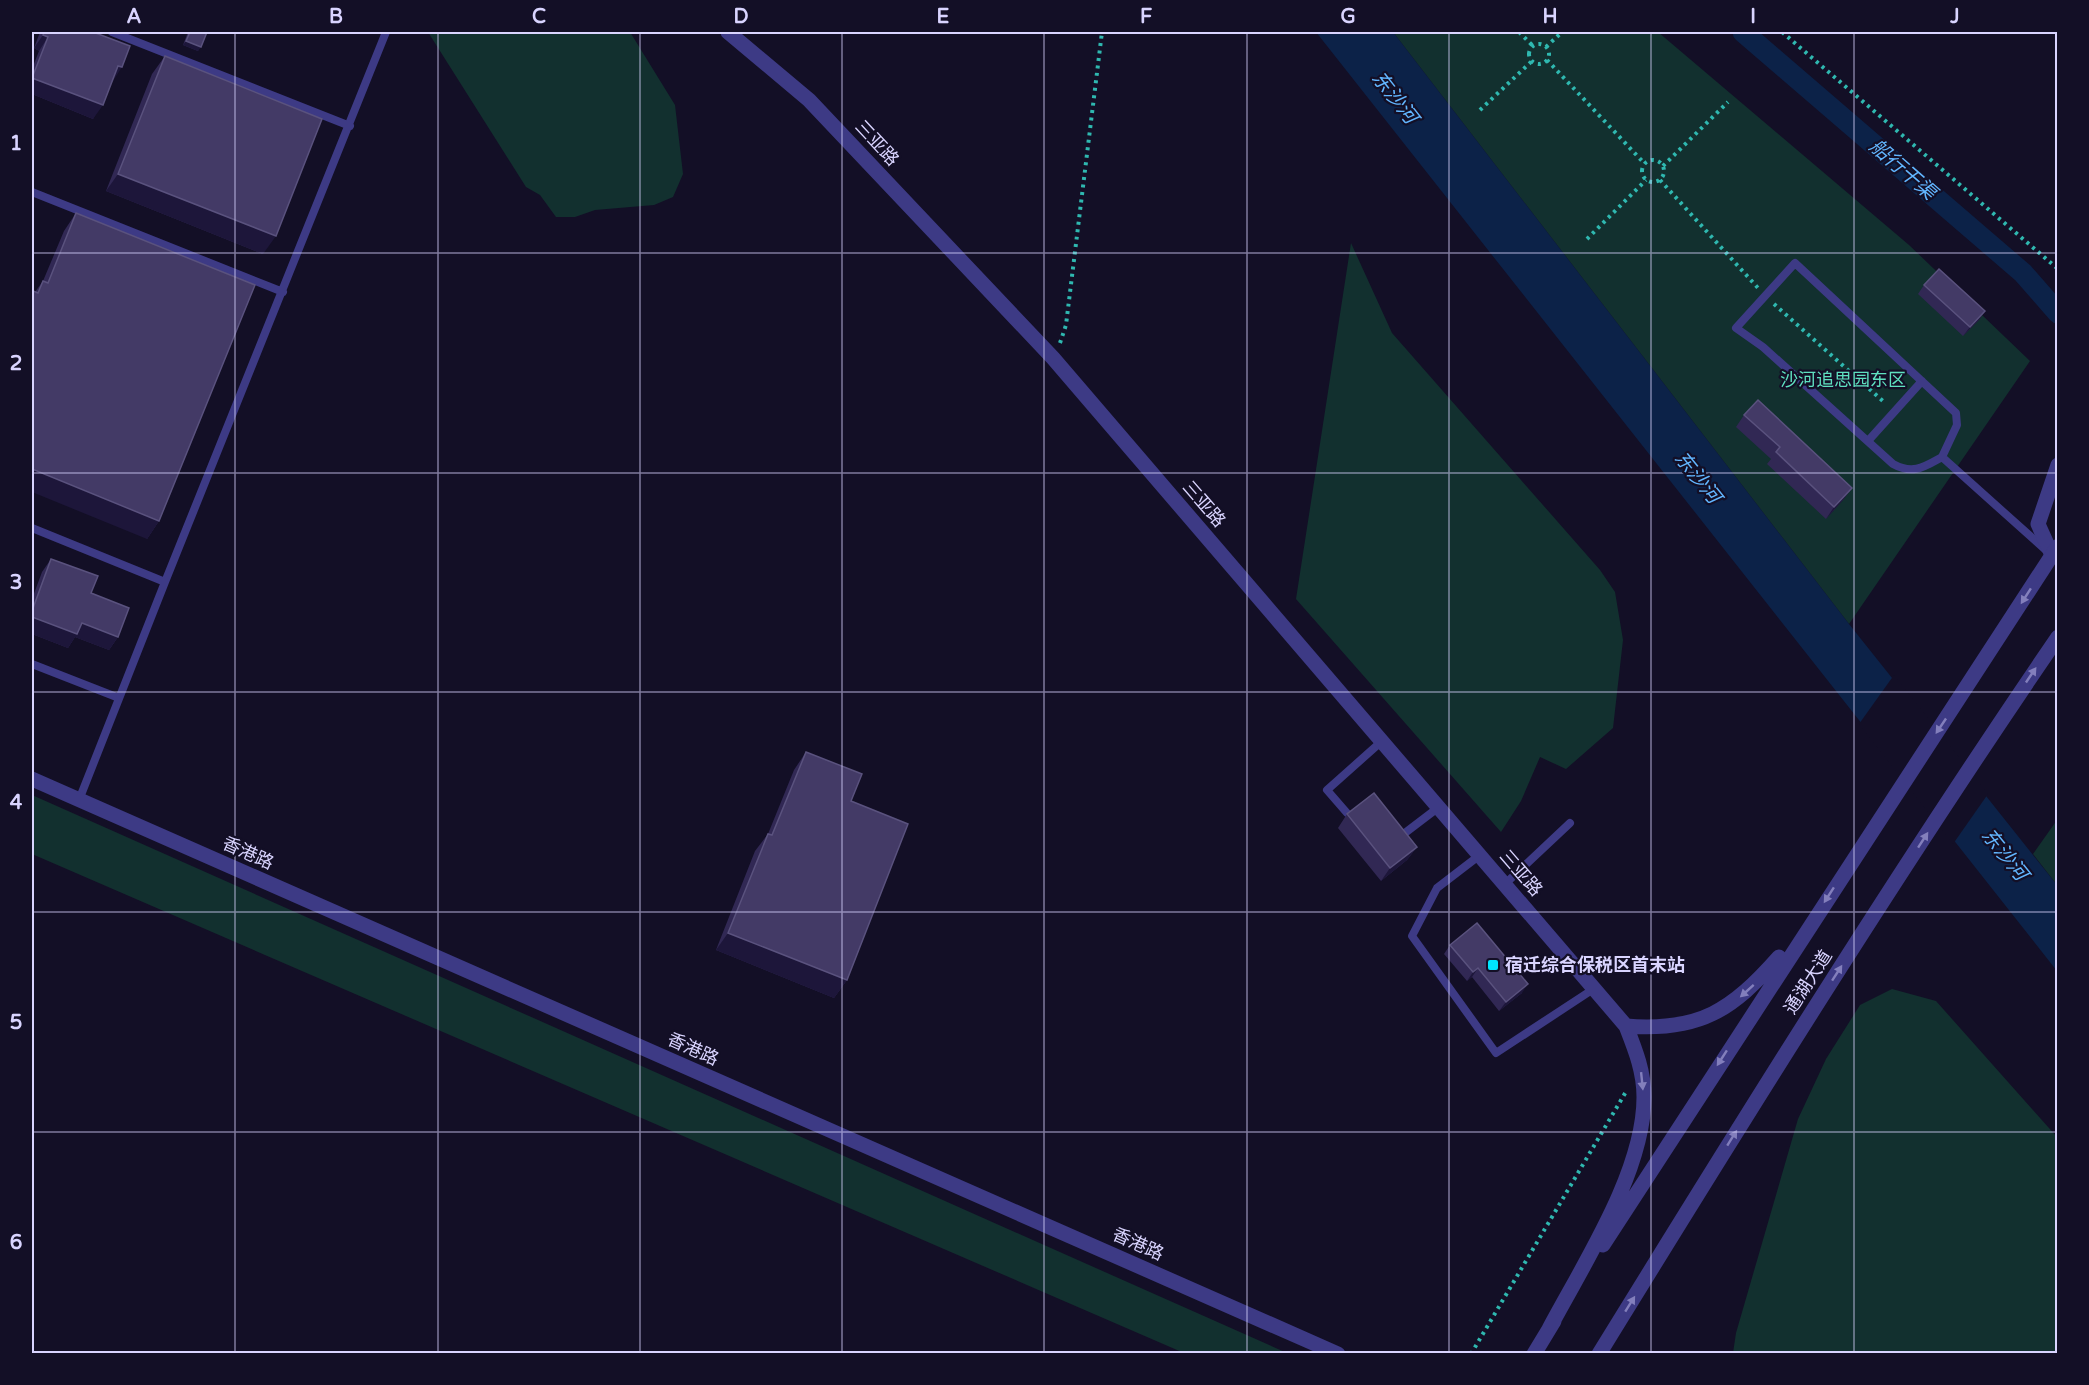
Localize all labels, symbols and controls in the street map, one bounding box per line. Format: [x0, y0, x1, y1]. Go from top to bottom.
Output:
text: A [127, 5, 142, 29]
text: B [329, 5, 343, 29]
text: C [532, 5, 546, 29]
text: D [733, 5, 749, 29]
text: E [937, 5, 950, 29]
text: F [1140, 5, 1152, 29]
text: G [1340, 5, 1356, 29]
text: H [1542, 5, 1558, 29]
text: I [1750, 5, 1756, 29]
text: J [1949, 5, 1960, 29]
water label: 东沙河 [1366, 67, 1425, 132]
street label: 三亚路 [851, 116, 903, 170]
text: 1 [10, 132, 22, 156]
water label: 船行干渠 [1864, 134, 1943, 207]
text: 2 [10, 352, 22, 376]
park label: 沙河追思园东区 [1780, 369, 1906, 391]
water label: 东沙河 [1669, 447, 1728, 512]
street label: 三亚路 [1178, 476, 1230, 532]
text: 3 [10, 571, 22, 595]
one-way arrow [2020, 587, 2032, 603]
one-way arrow [2025, 668, 2037, 684]
one-way arrow [1935, 717, 1947, 733]
text: 4 [10, 791, 23, 815]
water label: 东沙河 [1976, 824, 2035, 889]
one-way arrow [1918, 831, 1929, 848]
street label: 香港路 [219, 832, 277, 874]
street label: 三亚路 [1495, 845, 1547, 901]
one-way arrow [1823, 887, 1834, 903]
street label: 通湖大道 [1779, 946, 1837, 1018]
place label: 宿迁综合保税区首末站 [1505, 954, 1685, 976]
marker: 宿迁综合保税区首末站 [1486, 958, 1500, 972]
one-way arrow [1832, 965, 1843, 982]
one-way arrow [1740, 984, 1755, 997]
text: 5 [10, 1011, 22, 1035]
street label: 香港路 [664, 1028, 722, 1070]
one-way arrow [1717, 1050, 1728, 1066]
one-way arrow [1637, 1072, 1647, 1091]
one-way arrow [1727, 1130, 1738, 1146]
street label: 香港路 [1109, 1223, 1167, 1265]
text: 6 [10, 1231, 22, 1255]
one-way arrow [1624, 1296, 1635, 1312]

